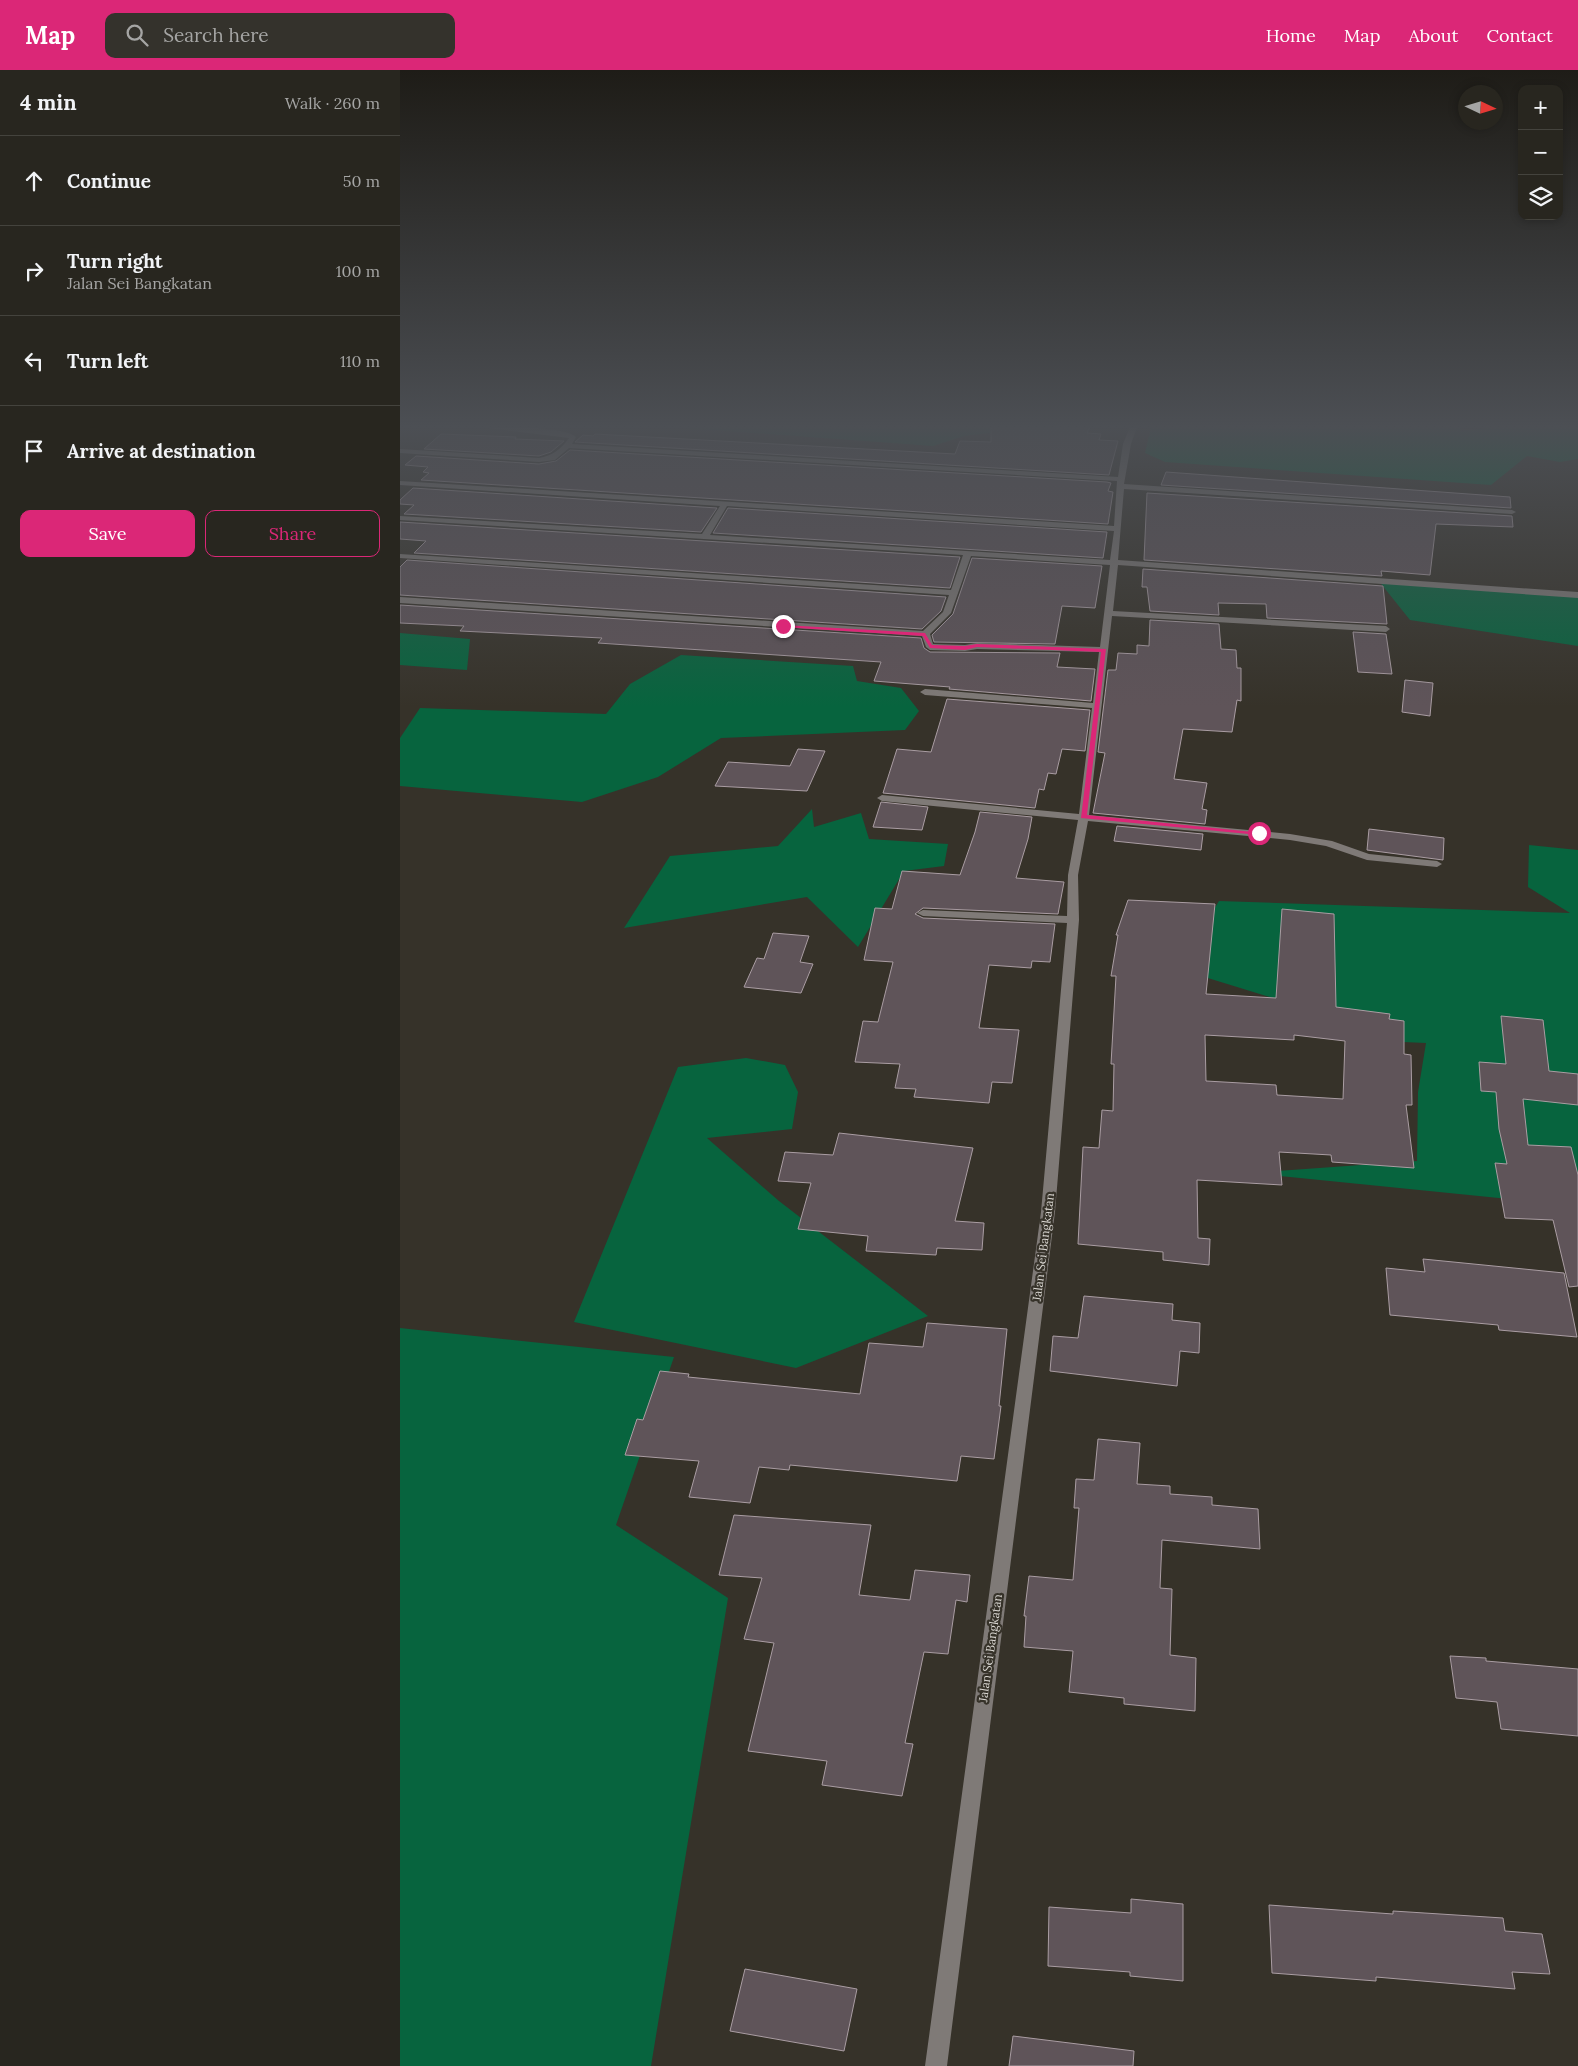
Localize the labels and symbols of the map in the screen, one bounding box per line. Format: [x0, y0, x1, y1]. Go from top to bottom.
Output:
north arrow [1458, 85, 1503, 130]
route end [772, 615, 795, 638]
route start [1248, 822, 1271, 845]
street label: Jalan Sei Bangkatan [1029, 1192, 1057, 1303]
street label: Jalan Sei Bangkatan [975, 1593, 1005, 1704]

